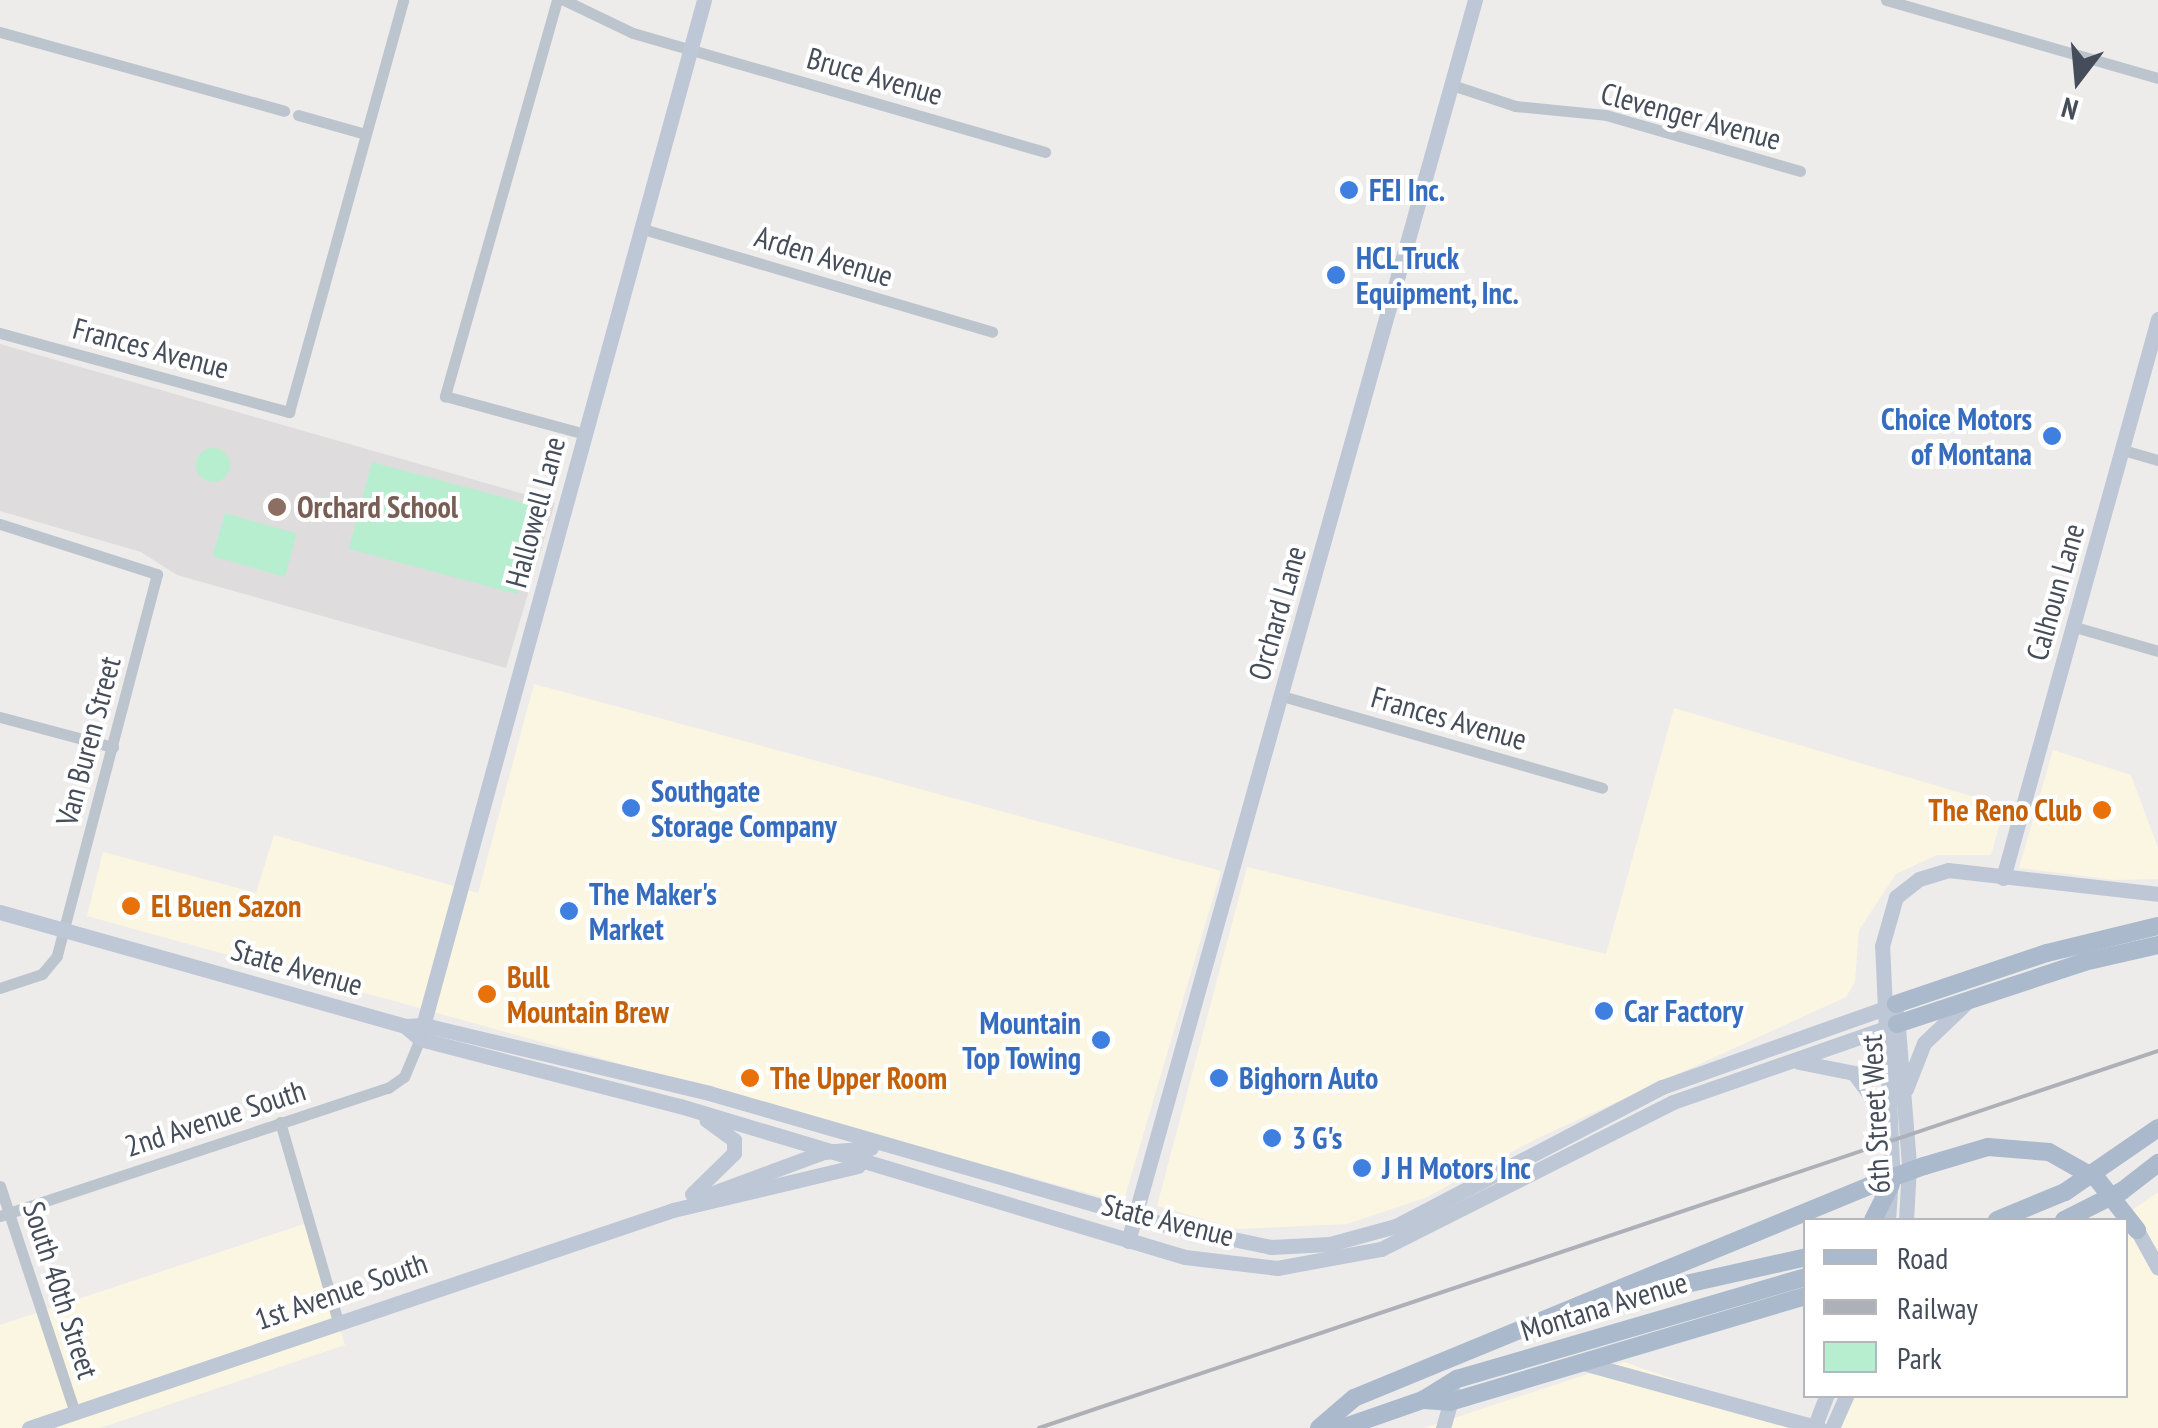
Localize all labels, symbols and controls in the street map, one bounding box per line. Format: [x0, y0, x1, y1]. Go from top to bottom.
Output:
north arrow [2028, 30, 2128, 130]
street label: Bruce Avenue [803, 39, 947, 113]
street label: Clevenger Avenue [1597, 75, 1785, 157]
text: N [2057, 89, 2082, 129]
place label: FEI Inc. [1369, 172, 1445, 208]
marker: FEI Inc. [1338, 179, 1360, 201]
street label: Arden Avenue [750, 218, 898, 294]
place label: HCL Truck Equipment, Inc. [1356, 240, 1521, 310]
marker: HCL Truck Equipment, Inc. [1325, 264, 1347, 286]
street label: Frances Avenue [69, 310, 233, 386]
place label: Choice Motors of Montana [1881, 401, 2032, 472]
marker: Choice Motors of Montana [2041, 425, 2063, 447]
street label: Hallowell Lane [498, 433, 572, 591]
place label: Orchard School [297, 489, 458, 525]
marker: Orchard School [266, 496, 288, 518]
street label: Calhoun Lane [2018, 519, 2092, 665]
street label: Orchard Lane [1241, 542, 1313, 684]
street label: Van Buren Street [48, 653, 128, 829]
street label: Frances Avenue [1367, 679, 1531, 757]
place label: Southgate Storage Company [651, 773, 837, 844]
place label: The Reno Club [1928, 792, 2082, 828]
marker: Southgate Storage Company [620, 797, 642, 819]
marker: The Reno Club [2091, 799, 2113, 821]
place label: The Maker's Market [589, 876, 717, 946]
place label: El Buen Sazon [151, 888, 302, 924]
marker: El Buen Sazon [120, 895, 142, 917]
marker: The Maker's Market [558, 900, 580, 922]
street label: State Avenue [227, 931, 367, 1003]
place label: Bull Mountain Brew [507, 959, 669, 1030]
marker: Bull Mountain Brew [476, 983, 498, 1005]
place label: Car Factory [1624, 993, 1743, 1029]
marker: Car Factory [1593, 1000, 1615, 1022]
place label: Mountain Top Towing [961, 1005, 1081, 1076]
marker: Mountain Top Towing [1090, 1029, 1112, 1051]
street label: 6th Street West [1853, 1033, 1897, 1195]
place label: The Upper Room [770, 1060, 947, 1096]
place label: Bighorn Auto [1239, 1060, 1379, 1096]
marker: The Upper Room [739, 1067, 761, 1089]
marker: Bighorn Auto [1208, 1067, 1230, 1089]
street label: 2nd Avenue South [120, 1072, 310, 1164]
place label: 3 G's [1292, 1120, 1343, 1156]
marker: 3 G's [1261, 1127, 1283, 1149]
place label: J H Motors Inc [1382, 1150, 1531, 1186]
marker: J H Motors Inc [1351, 1157, 1373, 1179]
street label: State Avenue [1098, 1186, 1238, 1254]
street label: South 40th Street [16, 1197, 106, 1383]
legend [1803, 1218, 2128, 1398]
text: Road [1897, 1238, 1948, 1277]
street label: 1st Avenue South [250, 1245, 432, 1337]
street label: Montana Avenue [1516, 1264, 1692, 1348]
text: Railway [1897, 1288, 1978, 1327]
text: Park [1897, 1338, 1942, 1377]

